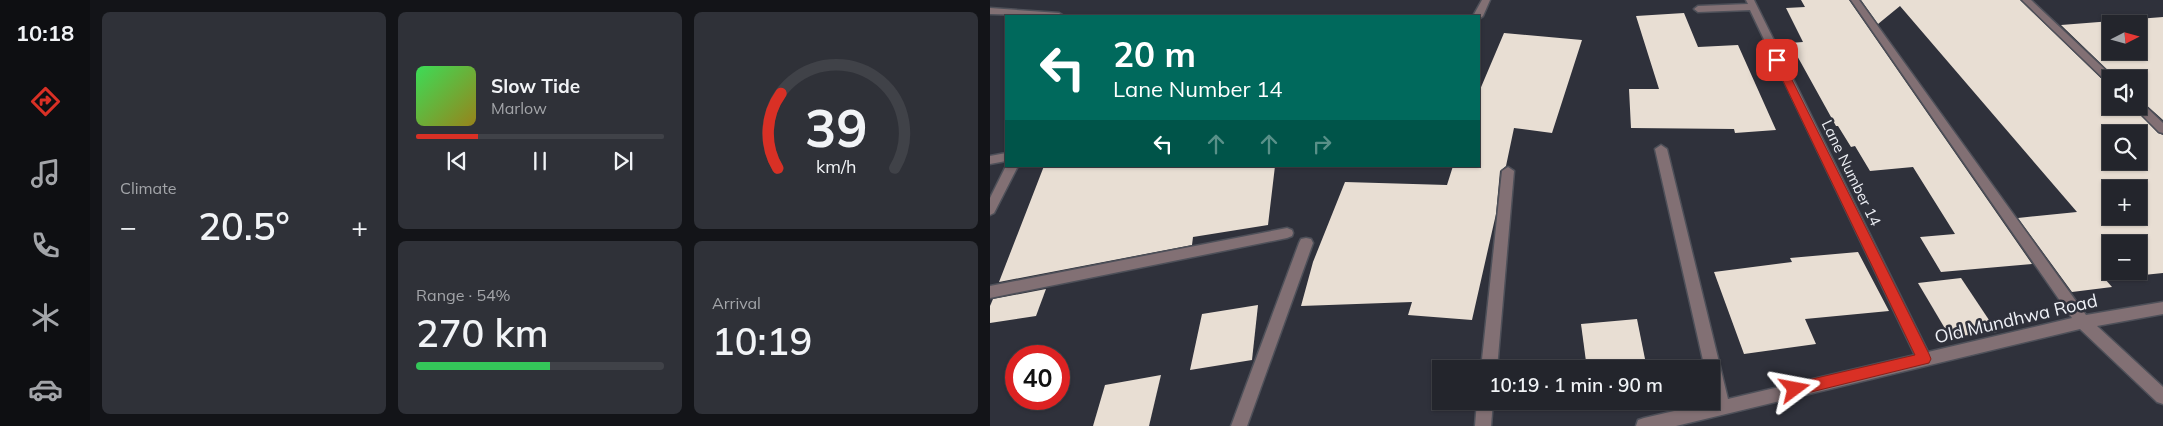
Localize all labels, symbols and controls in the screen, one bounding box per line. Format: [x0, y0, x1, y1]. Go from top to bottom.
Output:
north arrow [2102, 15, 2148, 60]
map controls [2102, 15, 2147, 280]
text: 10:18 [16, 19, 74, 47]
text: 20 m [1113, 32, 1196, 76]
icon: left [1030, 35, 1095, 100]
pin [1756, 39, 1798, 81]
icon: arrive [1763, 46, 1791, 74]
button: sound [2102, 70, 2147, 115]
text: Slow Tide [491, 74, 580, 98]
text: Lane Number 14 [1113, 75, 1283, 103]
icon: directions [28, 84, 63, 119]
text: 39 [805, 95, 867, 160]
text: Marlow [491, 98, 547, 118]
street label: Lane Number 14 [1818, 117, 1885, 229]
button: search [2102, 125, 2147, 170]
icon: left [1149, 130, 1177, 158]
icon: ahead [1202, 130, 1230, 158]
icon: ahead [1255, 130, 1283, 158]
icon: right [1308, 130, 1336, 158]
icon: previous [443, 147, 471, 175]
icon: pause [526, 147, 554, 175]
icon: next [609, 147, 637, 175]
text: km/h [816, 155, 856, 177]
icon: music [28, 156, 63, 191]
text: Climate [120, 178, 176, 198]
button: + [2102, 180, 2147, 225]
text: 20.5° [198, 202, 290, 250]
text: − [120, 209, 137, 244]
text: + [351, 209, 368, 244]
icon: phone [28, 228, 63, 263]
button: − [2102, 235, 2147, 280]
text: Range · 54% [416, 285, 511, 305]
street label: Old Mundhwa Road [1932, 289, 2100, 348]
text: Arrival [712, 293, 761, 313]
icon: climate [28, 300, 63, 335]
text: 270 km [416, 309, 549, 357]
text: 10:19 [712, 317, 812, 365]
speed limit sign: 40 [1005, 345, 1070, 410]
position arrow [1768, 362, 1820, 414]
icon: car [28, 372, 63, 407]
text: 10:19 · 1 min · 90 m [1489, 373, 1663, 397]

